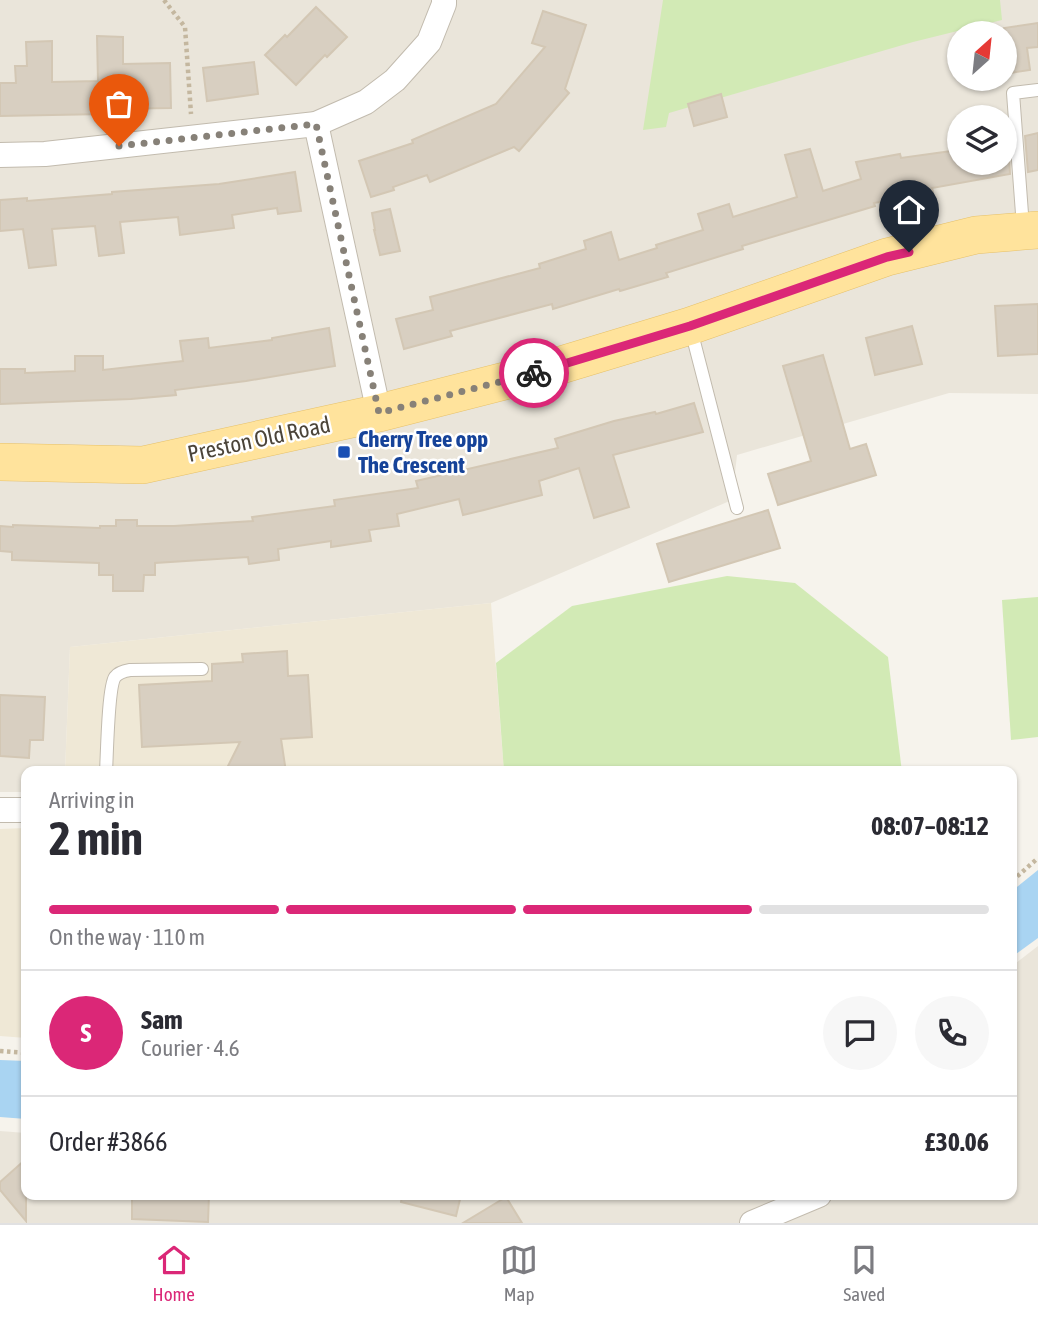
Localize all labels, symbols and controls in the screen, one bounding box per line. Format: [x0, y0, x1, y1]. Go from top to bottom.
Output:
north arrow [947, 21, 1017, 91]
map controls [947, 21, 1017, 175]
pin [89, 74, 149, 146]
icon: bag [100, 85, 138, 123]
button: layers [947, 105, 1017, 175]
pin [879, 180, 939, 252]
icon: home [890, 191, 928, 229]
courier [499, 338, 569, 408]
icon: bike [515, 354, 553, 392]
street label: Preston Old Road [185, 411, 333, 467]
place label: Cherry Tree opp The Crescent [358, 426, 488, 478]
marker: Cherry Tree opp The Crescent [336, 444, 352, 460]
text: Arriving in [49, 787, 135, 813]
text: 08:07–08:12 [871, 811, 989, 841]
text: 2 min [49, 812, 143, 865]
text: On the way · 110 m [49, 924, 205, 950]
button: chat [823, 996, 897, 1070]
button: phone [915, 996, 989, 1070]
text: Sam [141, 1005, 183, 1035]
text: S [81, 1018, 91, 1048]
text: Courier · 4.6 [141, 1035, 240, 1061]
text: Order #3866 [49, 1127, 168, 1157]
text: £30.06 [925, 1127, 989, 1157]
tab: Home [153, 1241, 195, 1305]
tab: Map [500, 1241, 538, 1305]
tab: Saved [843, 1241, 885, 1305]

